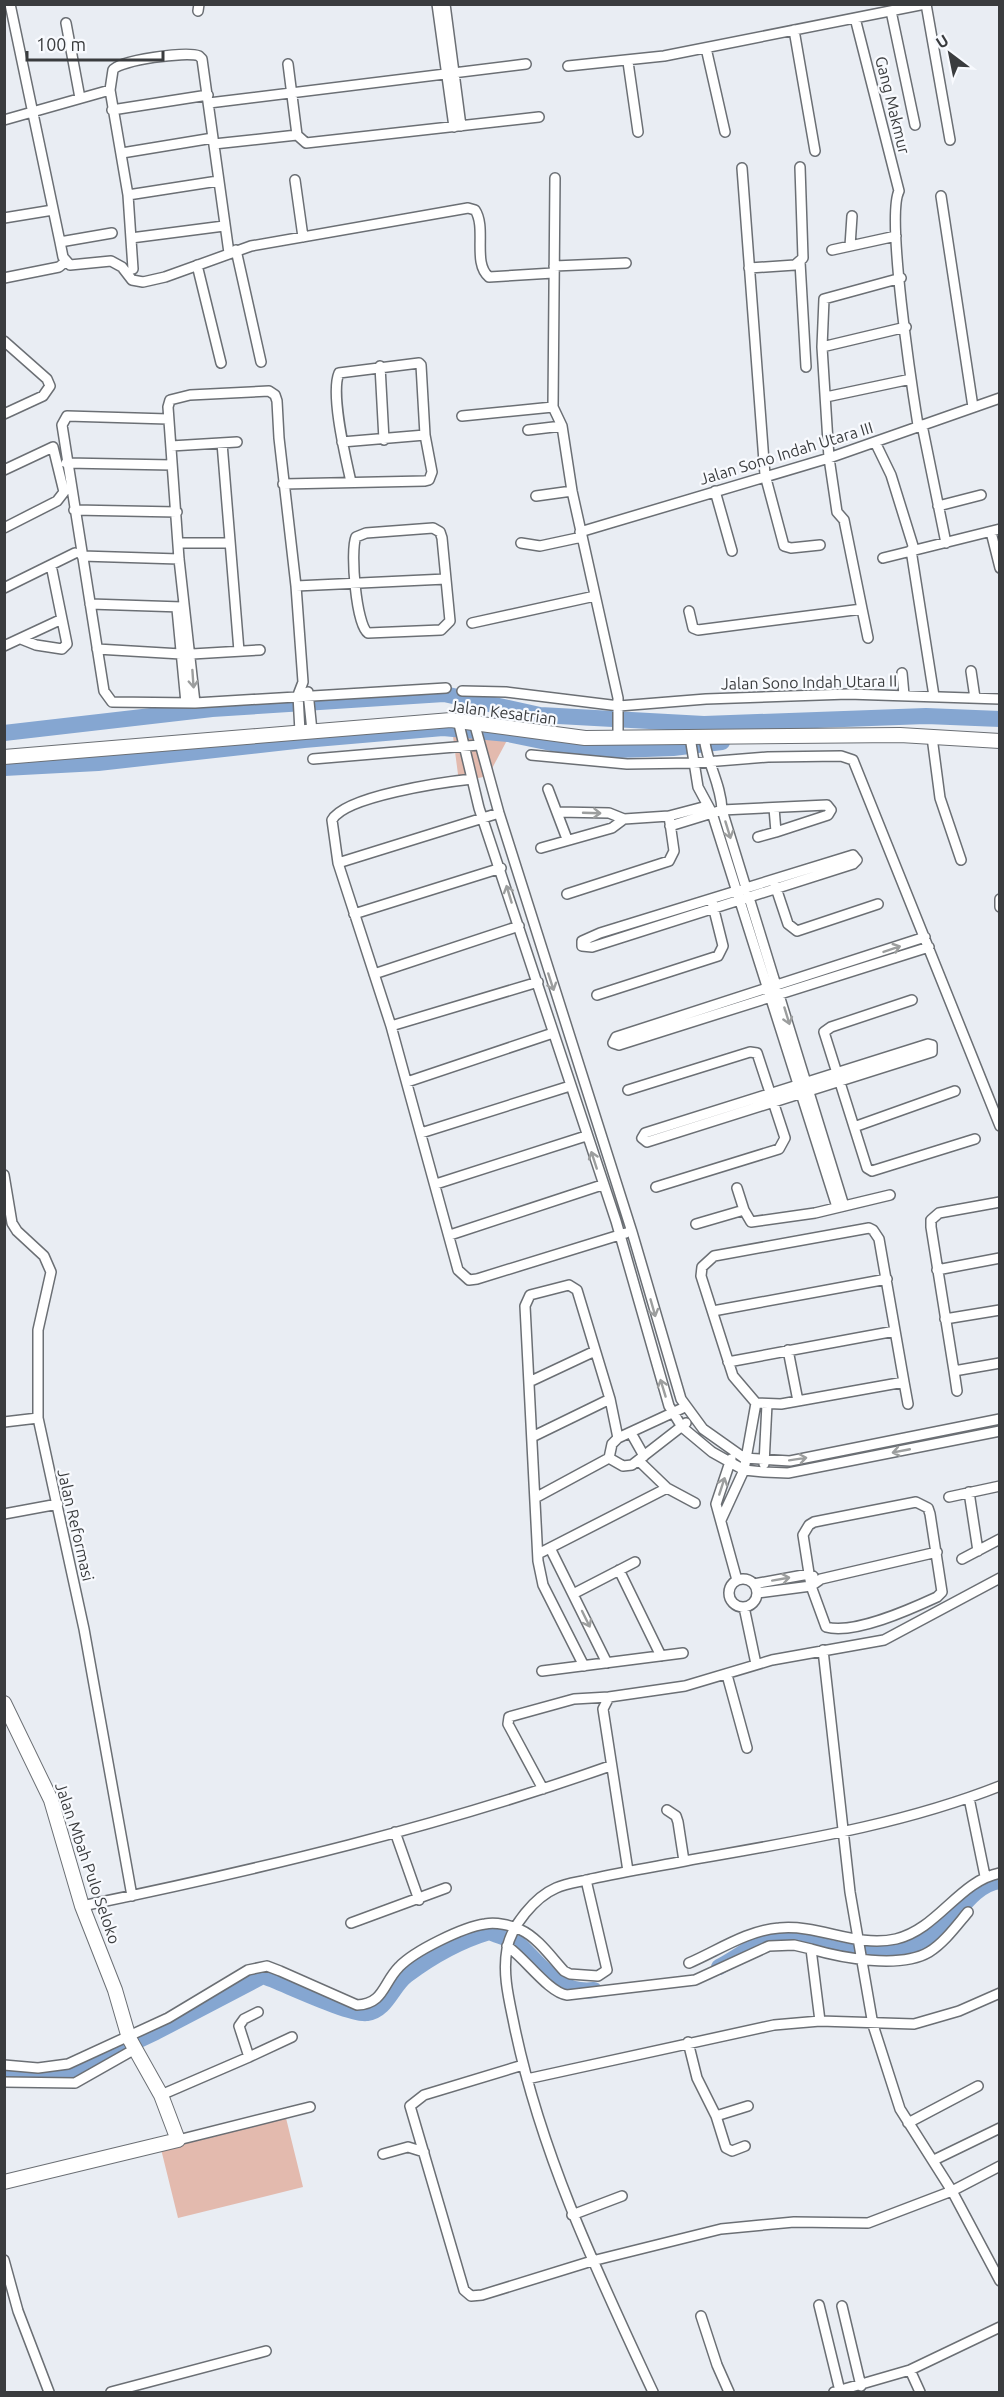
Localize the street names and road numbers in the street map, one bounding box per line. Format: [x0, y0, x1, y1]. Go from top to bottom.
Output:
street label: Gang Makmur [872, 54, 914, 156]
street label: Jalan Sono Indah Utara III [697, 418, 875, 488]
street label: Jalan Sono Indah Utara II [721, 671, 897, 693]
street label: Jalan Kesatrian [448, 696, 558, 728]
street label: Jalan Reformasi [54, 1467, 98, 1583]
street label: Jalan Mbah Pulo Seloko [52, 1780, 124, 1946]

